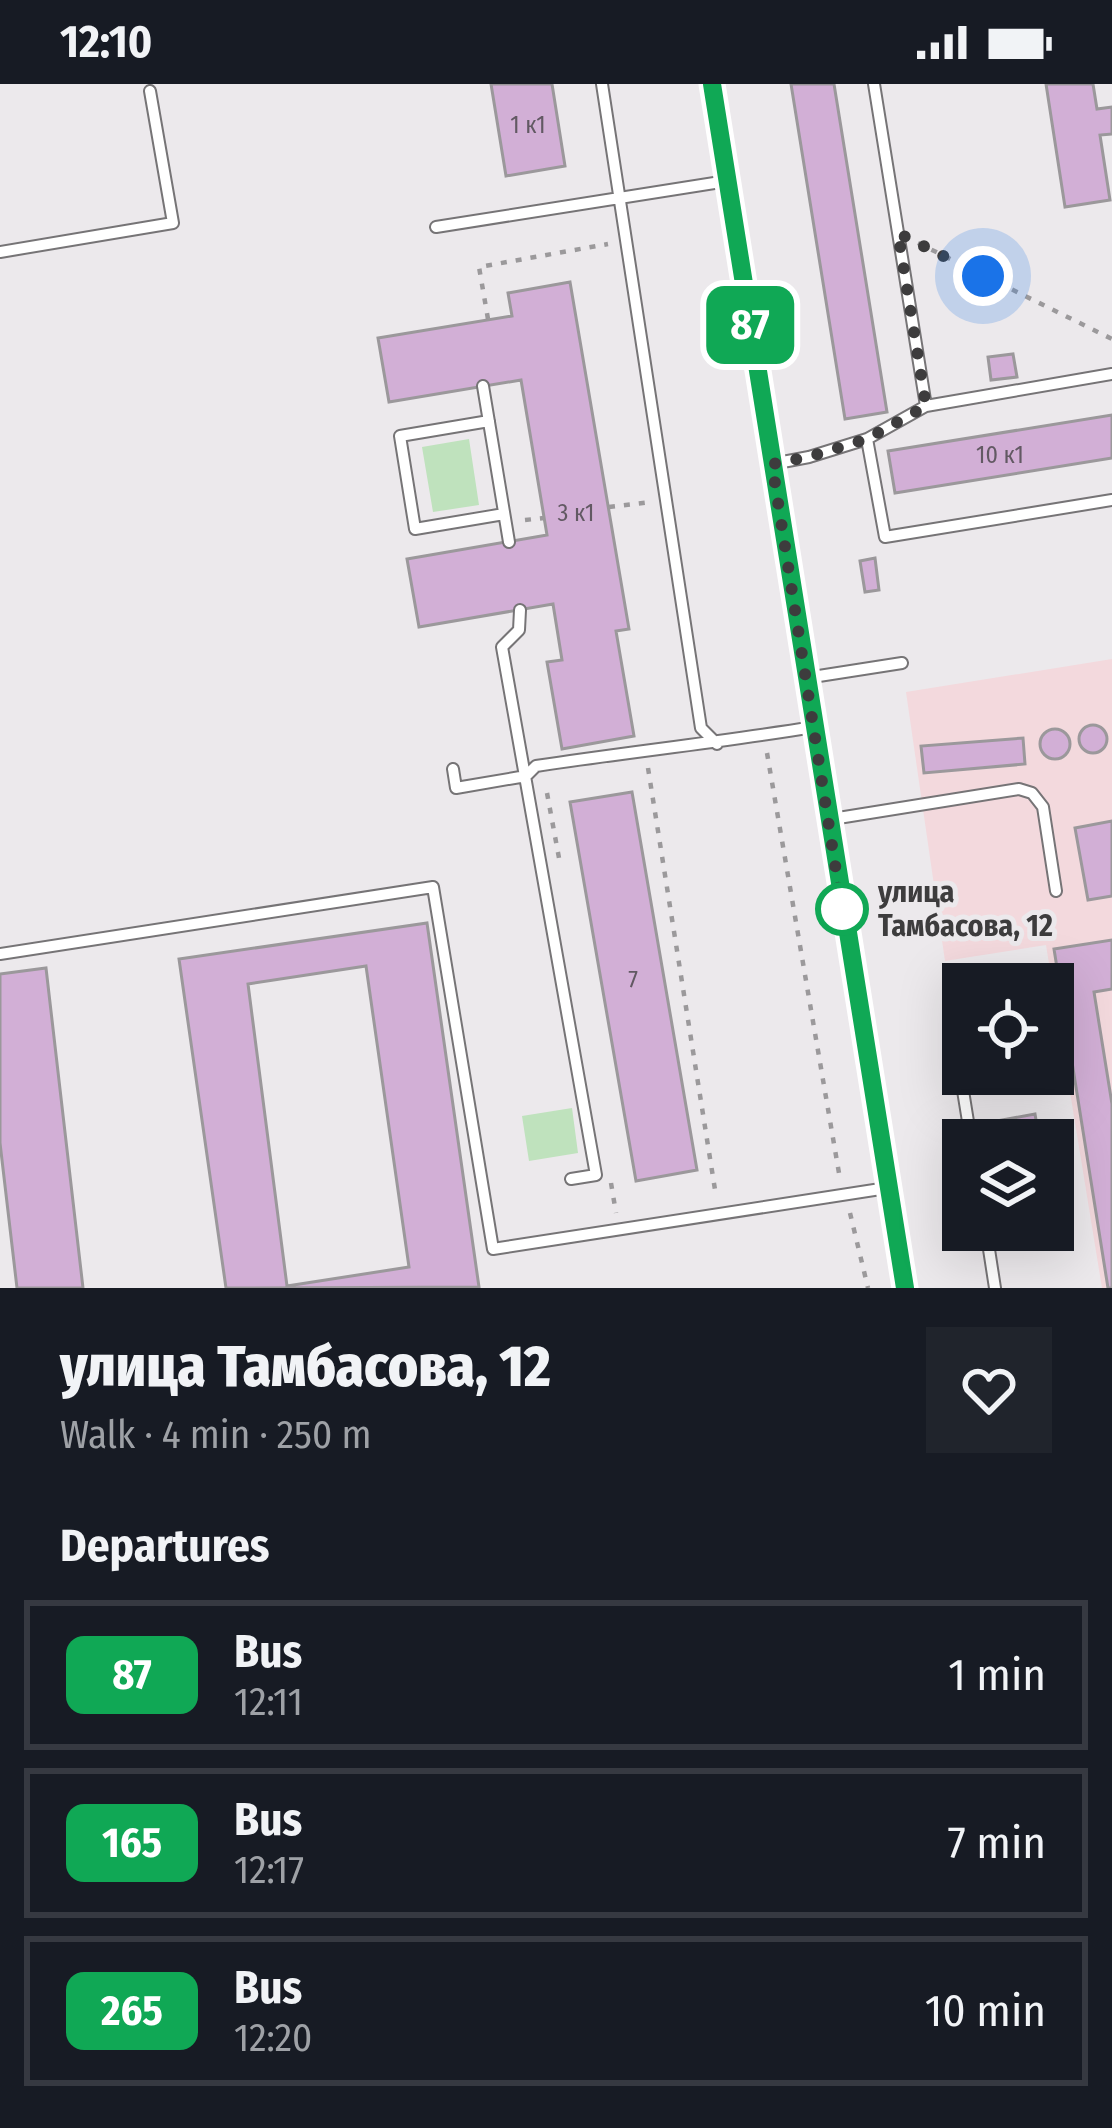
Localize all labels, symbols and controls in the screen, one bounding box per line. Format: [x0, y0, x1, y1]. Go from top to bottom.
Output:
text: 12:10 [60, 15, 152, 69]
house number: 1 к1 [510, 111, 546, 139]
your location [953, 246, 1013, 306]
line badge: 87 [696, 286, 804, 364]
text: 87 [730, 300, 770, 350]
house number: 10 к1 [976, 441, 1024, 469]
house number: 3 к1 [558, 499, 594, 527]
place label: улица Тамбасова, 12 [877, 874, 1053, 944]
marker: улица Тамбасова, 12 [817, 884, 867, 934]
map controls [942, 963, 1074, 1251]
button: locate [942, 963, 1074, 1095]
house number: 7 [628, 966, 638, 994]
button: layers [942, 1119, 1074, 1251]
button: heart [926, 1327, 1052, 1453]
text: улица Тамбасова, 12 [60, 1333, 551, 1401]
text: Walk · 4 min · 250 m [60, 1412, 371, 1458]
text: Departures [60, 1519, 269, 1573]
text: Bus [234, 1625, 302, 1679]
text: 1 min [948, 1648, 1046, 1702]
text: 87 [112, 1650, 152, 1700]
text: 12:11 [234, 1679, 303, 1725]
text: Bus [234, 1793, 302, 1847]
text: 7 min [948, 1816, 1046, 1870]
text: 165 [102, 1818, 162, 1868]
text: 12:17 [234, 1847, 304, 1893]
text: Bus [234, 1961, 302, 2015]
text: 10 min [925, 1984, 1046, 2038]
text: 265 [101, 1986, 163, 2036]
text: 12:20 [234, 2015, 312, 2061]

